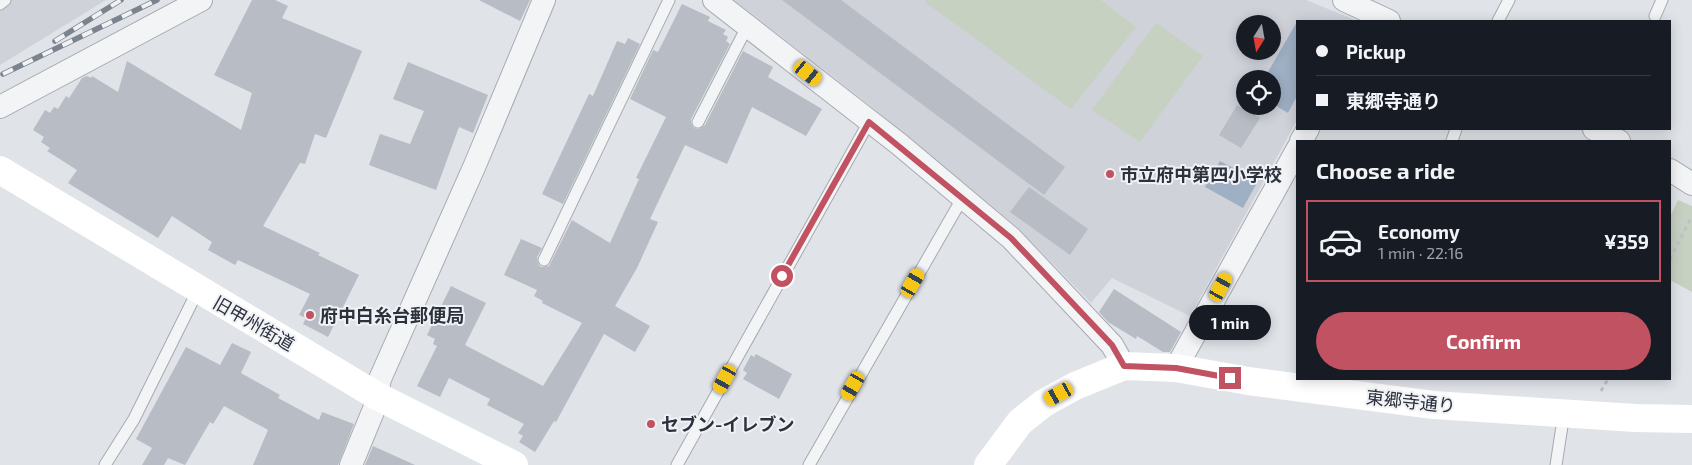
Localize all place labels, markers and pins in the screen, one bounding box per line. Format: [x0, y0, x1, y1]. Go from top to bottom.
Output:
place label: 市立府中第四小学校 [1120, 163, 1282, 185]
marker: 市立府中第四小学校 [1104, 168, 1116, 180]
place label: 府中白糸台郵便局 [320, 304, 464, 326]
marker: 府中白糸台郵便局 [304, 309, 316, 321]
place label: セブン-イレブン [661, 413, 794, 435]
marker: セブン-イレブン [645, 418, 657, 430]

